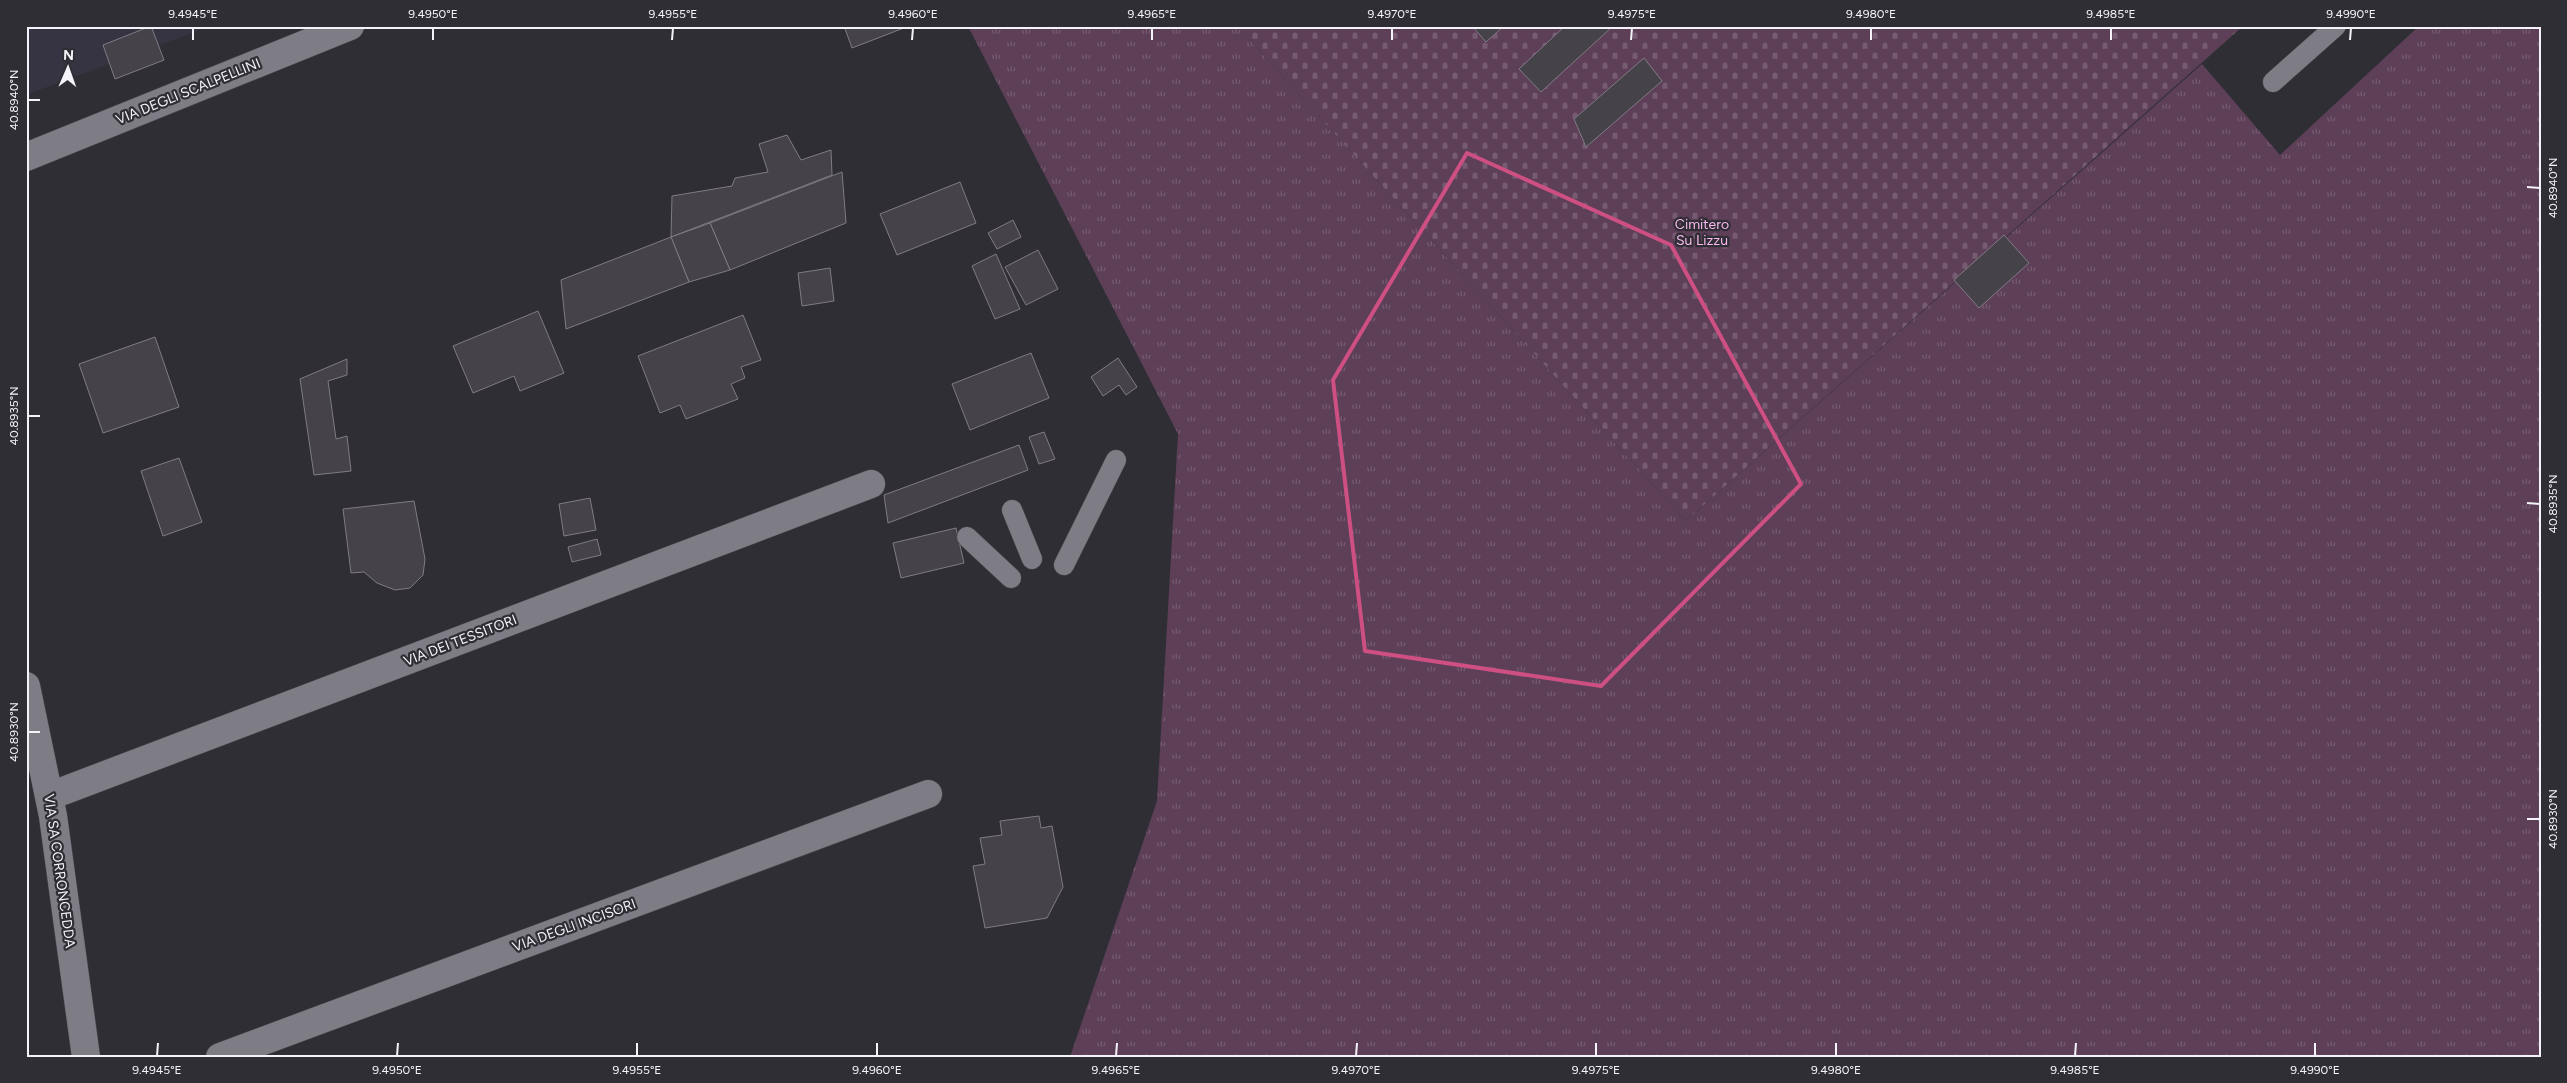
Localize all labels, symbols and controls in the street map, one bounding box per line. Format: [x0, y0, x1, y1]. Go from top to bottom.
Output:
text: 9.4945°E [168, 7, 218, 21]
text: 9.4950°E [408, 7, 458, 21]
text: 9.4955°E [649, 7, 697, 21]
text: 9.4960°E [888, 7, 938, 21]
text: 9.4965°E [1128, 7, 1176, 21]
text: 9.4970°E [1367, 7, 1417, 21]
text: 9.4975°E [1608, 7, 1656, 21]
text: 9.4980°E [1846, 7, 1896, 21]
text: 9.4985°E [2086, 7, 2136, 21]
text: 9.4990°E [2326, 7, 2376, 21]
north arrow [42, 42, 92, 92]
text: N [63, 47, 74, 64]
street label: VIA DEGLI SCALPELLINI [113, 55, 263, 128]
text: 40.8940°N [7, 70, 21, 130]
text: 40.8940°N [2546, 158, 2560, 218]
park label: Cimitero Su Lizzu [1675, 216, 1729, 249]
text: 40.8935°N [7, 387, 21, 445]
text: 40.8935°N [2546, 475, 2560, 533]
street label: VIA DEI TESSITORI [401, 611, 519, 670]
text: 40.8930°N [7, 702, 21, 762]
text: 40.8930°N [2546, 789, 2560, 849]
street label: VIA SA CORRONCEDDA [40, 793, 79, 950]
street label: VIA DEGLI INCISORI [510, 895, 638, 956]
text: 9.4945°E [132, 1063, 182, 1077]
text: 9.4950°E [372, 1063, 422, 1077]
text: 9.4955°E [613, 1063, 661, 1077]
text: 9.4960°E [852, 1063, 902, 1077]
text: 9.4965°E [1092, 1063, 1140, 1077]
text: 9.4970°E [1331, 1063, 1381, 1077]
text: 9.4975°E [1572, 1063, 1620, 1077]
text: 9.4980°E [1811, 1063, 1861, 1077]
text: 9.4985°E [2050, 1063, 2100, 1077]
text: 9.4990°E [2290, 1063, 2340, 1077]

